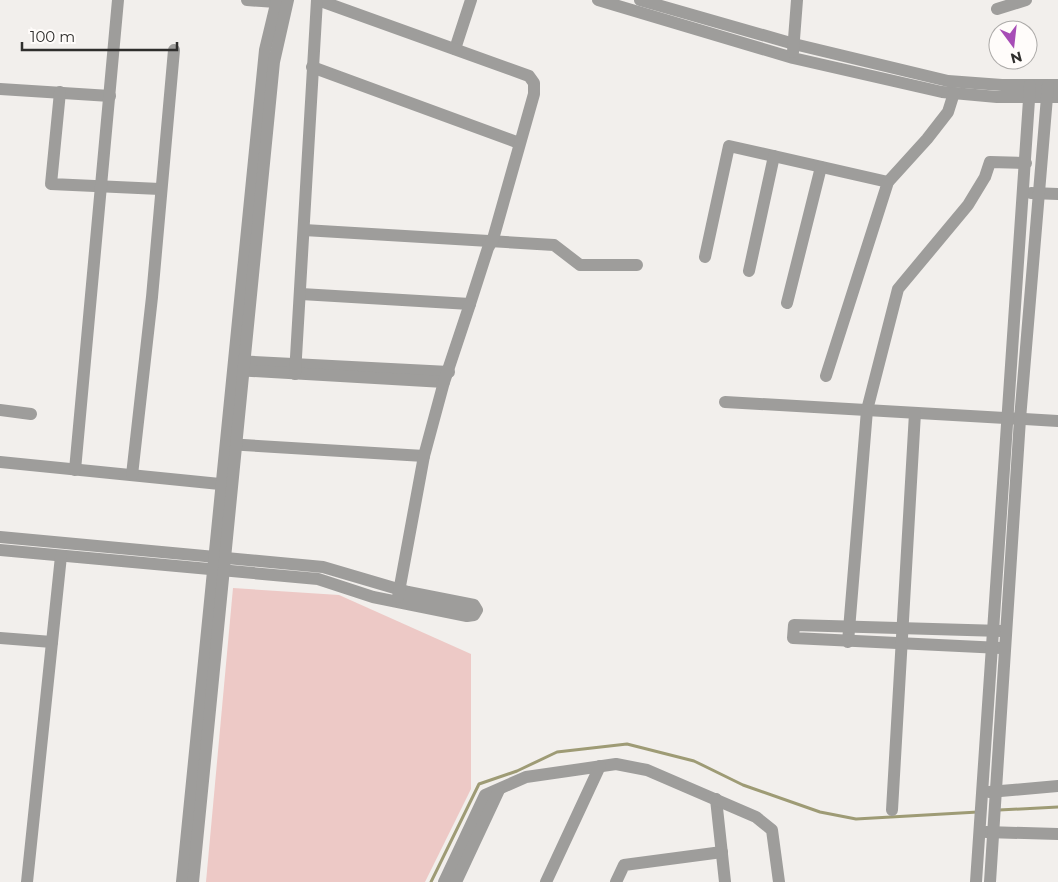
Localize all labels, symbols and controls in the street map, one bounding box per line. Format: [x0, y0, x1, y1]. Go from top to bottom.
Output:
scale bar [22, 20, 178, 52]
north arrow [988, 20, 1038, 70]
text: 100 m [30, 27, 75, 46]
text: N [1009, 47, 1024, 68]

